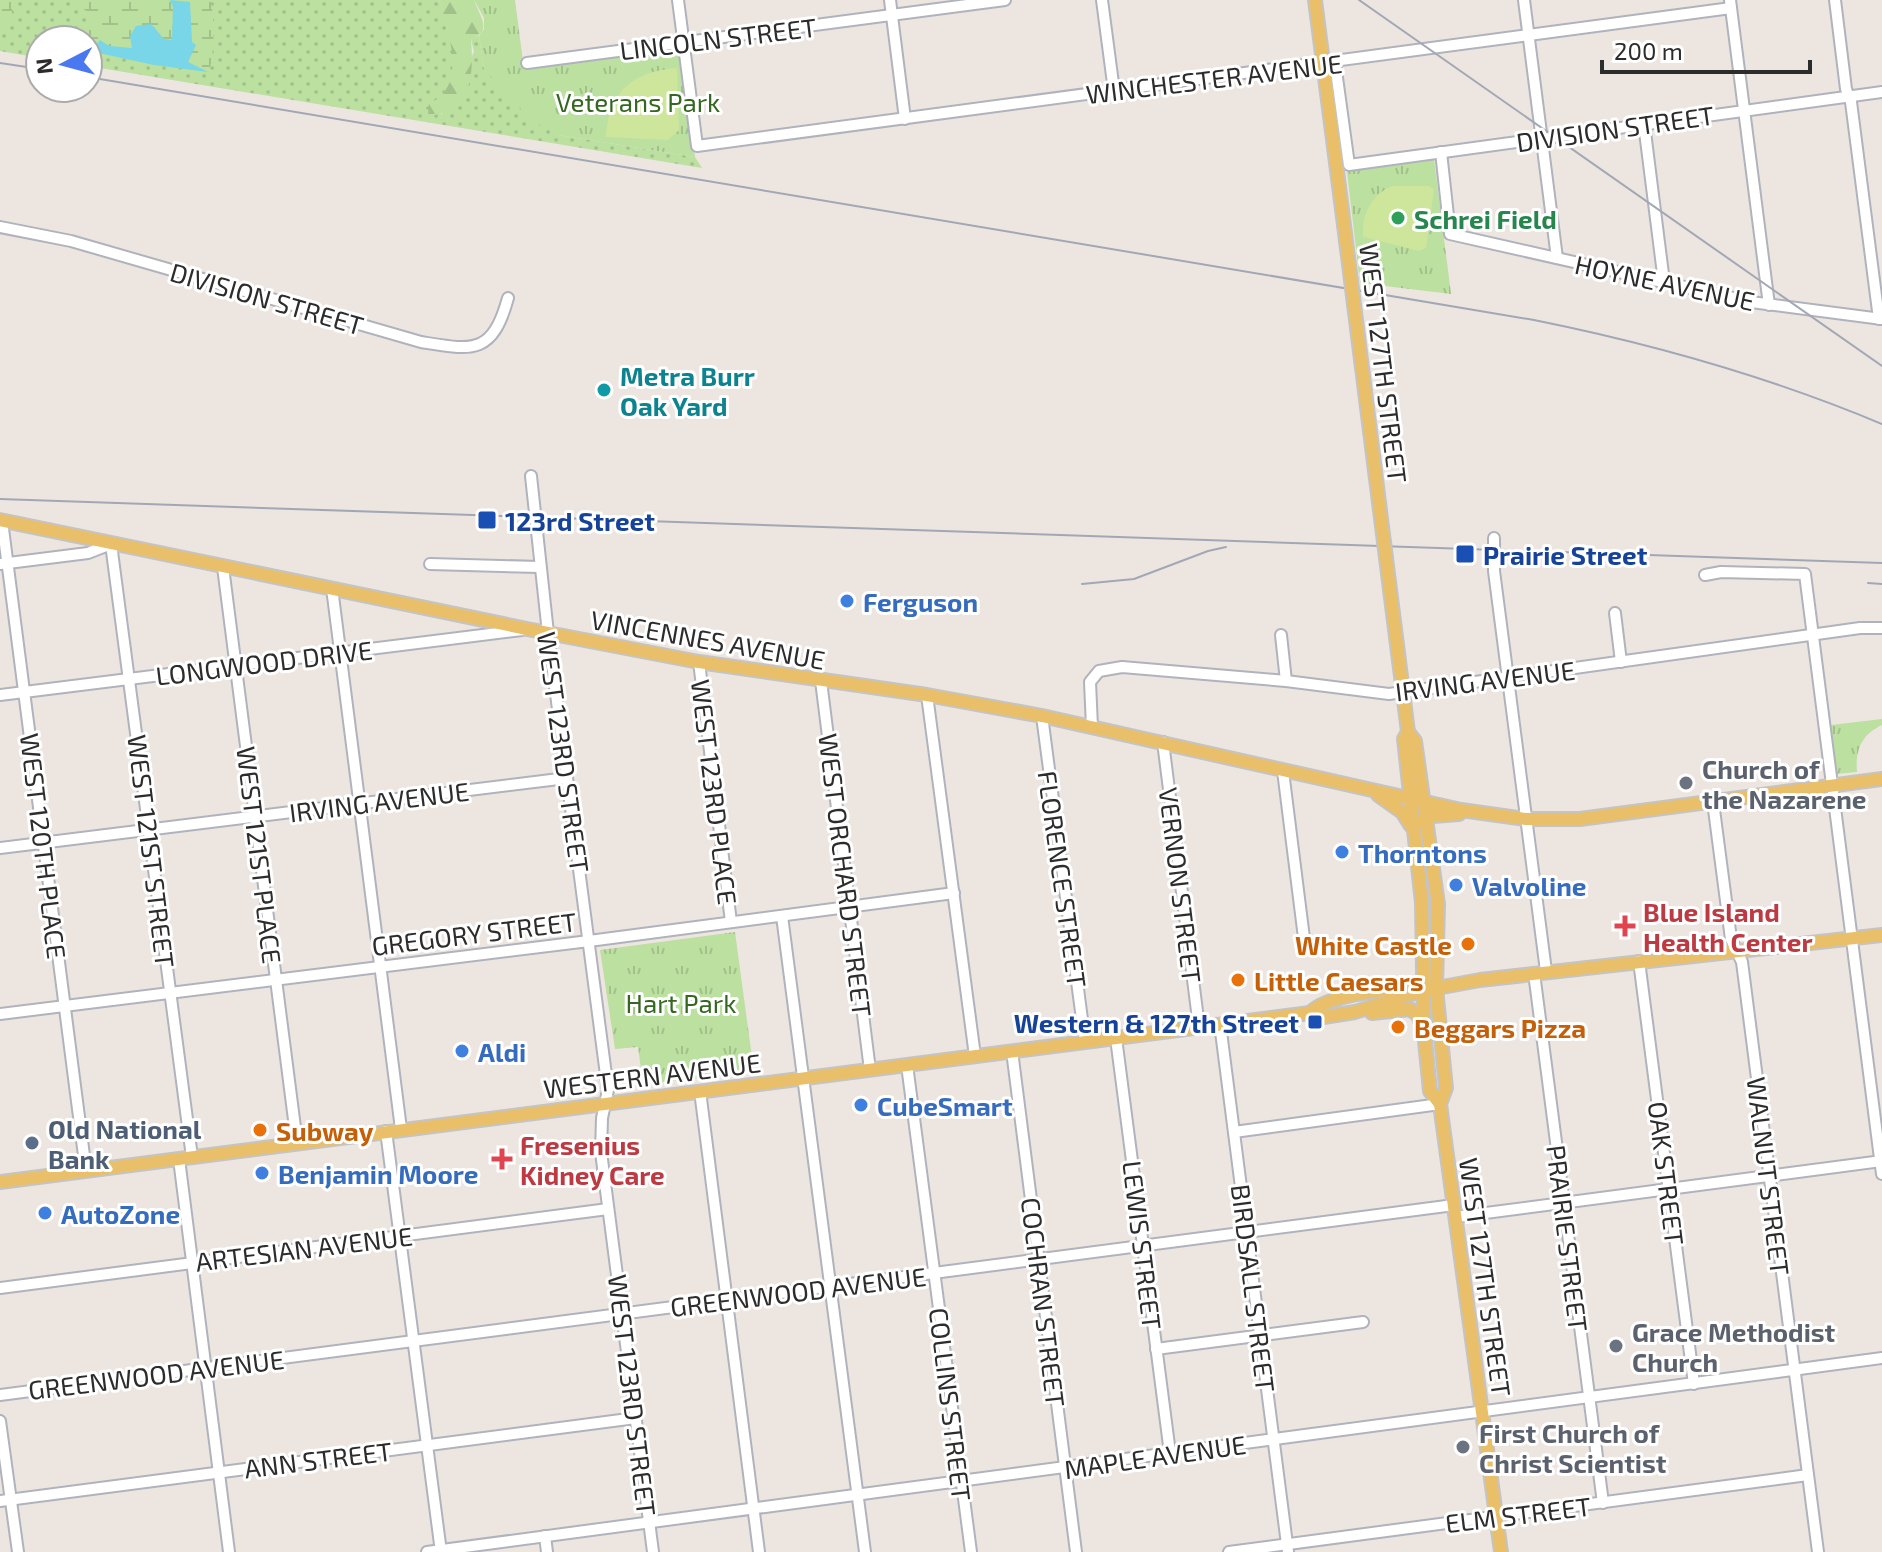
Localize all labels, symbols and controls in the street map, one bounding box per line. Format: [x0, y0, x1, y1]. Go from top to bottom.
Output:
street label: LINCOLN STREET [618, 11, 818, 65]
north arrow [24, 24, 104, 104]
scale bar [1602, 24, 1810, 74]
text: 200 m [1614, 36, 1683, 65]
street label: WINCHESTER AVENUE [1084, 47, 1344, 109]
text: N [29, 57, 57, 75]
park label: Veterans Park [556, 86, 720, 117]
street label: DIVISION STREET [1514, 99, 1716, 157]
place label: Schrei Field [1414, 203, 1557, 234]
marker: Schrei Field [1389, 209, 1407, 227]
street label: WEST 127TH STREET [1354, 242, 1414, 484]
street label: HOYNE AVENUE [1572, 248, 1758, 316]
street label: DIVISION STREET [167, 256, 367, 340]
place label: Metra Burr Oak Yard [620, 360, 755, 421]
marker: Metra Burr Oak Yard [595, 381, 613, 399]
place label: 123rd Street [505, 505, 655, 536]
marker: 123rd Street [476, 509, 498, 531]
place label: Prairie Street [1483, 539, 1648, 570]
marker: Prairie Street [1454, 543, 1476, 565]
place label: Ferguson [863, 586, 978, 617]
marker: Ferguson [838, 592, 856, 610]
street label: VINCENNES AVENUE [588, 603, 828, 675]
street label: WEST 123RD STREET [532, 630, 596, 874]
street label: LONGWOOD DRIVE [154, 633, 374, 691]
street label: IRVING AVENUE [1393, 654, 1577, 706]
street label: WEST 123RD PLACE [686, 678, 744, 906]
street label: WEST 120TH PLACE [15, 731, 73, 961]
street label: WEST ORCHARD STREET [813, 732, 879, 1018]
street label: WEST 121ST STREET [122, 733, 182, 969]
street label: WEST 121ST PLACE [231, 745, 289, 965]
place label: Church of the Nazarene [1702, 753, 1867, 814]
street label: FLORENCE STREET [1032, 769, 1094, 989]
marker: Church of the Nazarene [1677, 774, 1695, 792]
street label: IRVING AVENUE [287, 775, 471, 827]
street label: VERNON STREET [1154, 786, 1208, 984]
place label: Thorntons [1358, 837, 1487, 868]
marker: Thorntons [1333, 843, 1351, 861]
place label: Valvoline [1472, 870, 1586, 901]
marker: Valvoline [1447, 876, 1465, 894]
place label: Blue Island Health Center [1643, 896, 1813, 957]
street label: GREGORY STREET [370, 905, 578, 961]
marker: Blue Island Health Center [1614, 915, 1636, 937]
place label: White Castle [1295, 929, 1452, 960]
marker: White Castle [1459, 935, 1477, 953]
place label: Little Caesars [1254, 965, 1424, 996]
marker: Little Caesars [1229, 971, 1247, 989]
park label: Hart Park [626, 987, 736, 1018]
place label: Western & 127th Street [1014, 1007, 1299, 1038]
place label: Beggars Pizza [1414, 1012, 1586, 1043]
marker: Western & 127th Street [1306, 1013, 1324, 1031]
marker: Beggars Pizza [1389, 1018, 1407, 1036]
place label: Aldi [478, 1036, 526, 1067]
marker: Aldi [453, 1042, 471, 1060]
street label: WESTERN AVENUE [541, 1046, 763, 1104]
street label: WALNUT STREET [1741, 1075, 1797, 1277]
place label: CubeSmart [877, 1090, 1013, 1121]
marker: CubeSmart [852, 1096, 870, 1114]
street label: OAK STREET [1643, 1099, 1691, 1247]
place label: Old National Bank [48, 1113, 202, 1174]
place label: Subway [276, 1115, 374, 1147]
marker: Subway [251, 1121, 269, 1139]
place label: Fresenius Kidney Care [520, 1129, 665, 1191]
marker: Old National Bank [23, 1134, 41, 1152]
street label: PRAIRIE STREET [1541, 1143, 1595, 1333]
marker: Fresenius Kidney Care [491, 1148, 513, 1170]
street label: WEST 127TH STREET [1454, 1156, 1518, 1398]
place label: Benjamin Moore [278, 1158, 478, 1189]
street label: LEWIS STREET [1117, 1159, 1169, 1331]
marker: Benjamin Moore [253, 1164, 271, 1182]
street label: BIRDSALL STREET [1226, 1182, 1282, 1394]
street label: COCHRAN STREET [1016, 1196, 1072, 1408]
place label: AutoZone [61, 1198, 180, 1229]
marker: AutoZone [36, 1204, 54, 1222]
street label: ARTESIAN AVENUE [194, 1219, 414, 1277]
street label: GREENWOOD AVENUE [668, 1260, 928, 1322]
street label: WEST 123RD STREET [603, 1273, 663, 1517]
street label: COLLINS STREET [924, 1306, 978, 1502]
place label: Grace Methodist Church [1632, 1316, 1836, 1377]
marker: Grace Methodist Church [1607, 1337, 1625, 1355]
street label: GREENWOOD AVENUE [26, 1343, 286, 1405]
place label: First Church of Christ Scientist [1479, 1417, 1667, 1478]
street label: MAPLE AVENUE [1062, 1428, 1248, 1484]
street label: ANN STREET [242, 1435, 394, 1483]
marker: First Church of Christ Scientist [1454, 1438, 1472, 1456]
street label: ELM STREET [1443, 1490, 1593, 1538]

